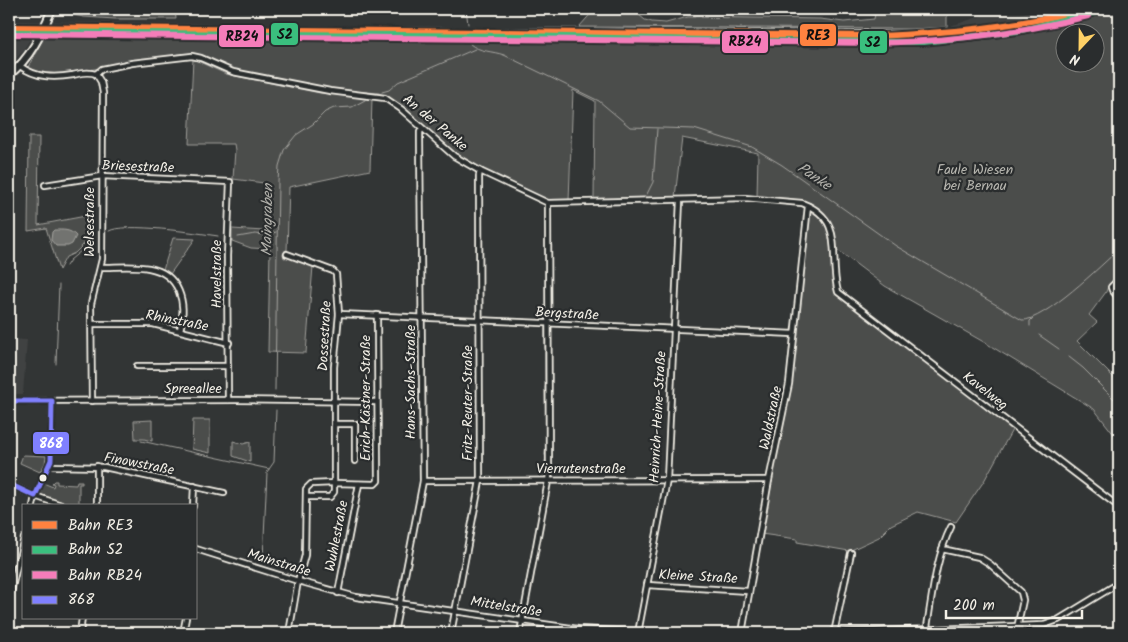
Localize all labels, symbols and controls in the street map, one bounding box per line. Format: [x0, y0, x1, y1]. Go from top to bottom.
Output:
line badge: S2 [270, 22, 299, 46]
north arrow [1056, 22, 1106, 72]
line badge: RE3 [799, 23, 837, 47]
line badge: RB24 [218, 24, 265, 48]
text: S2 [277, 24, 293, 46]
text: RE3 [806, 25, 830, 47]
text: RB24 [226, 26, 259, 48]
line badge: RB24 [721, 30, 769, 54]
line badge: S2 [859, 30, 888, 54]
text: RB24 [729, 31, 762, 53]
text: S2 [865, 32, 881, 54]
text: N [1067, 47, 1084, 71]
street label: An der Panke [397, 89, 473, 157]
street label: Briesestraße [101, 155, 175, 179]
water label: Panke [792, 157, 837, 198]
park label: Faule Wiesen bei Bernau [937, 159, 1013, 197]
water label: Maingraben [255, 183, 281, 256]
street label: Welsestraße [79, 186, 101, 257]
street label: Havelstraße [206, 239, 228, 308]
street label: Dossestraße [312, 299, 338, 372]
street label: Bergstraße [535, 301, 600, 327]
street label: Rhinstraße [144, 304, 211, 338]
street label: Hans-Sachs-Straße [400, 324, 422, 439]
street label: Erich-Kästner-Straße [355, 334, 377, 461]
street label: Fritz-Reuter-Straße [457, 344, 479, 461]
street label: Heinrich-Heine-Straße [644, 350, 672, 484]
street label: Kavelweg [957, 366, 1013, 416]
street label: Spreeallee [164, 378, 222, 400]
street label: Waldstraße [753, 383, 789, 452]
line badge: 868 [32, 431, 70, 455]
text: 868 [39, 433, 64, 455]
street label: Finowstraße [102, 446, 177, 482]
street label: Vierrutenstraße [536, 458, 626, 480]
unlabelled marker [38, 473, 48, 483]
street label: Wuhlestraße [319, 498, 355, 573]
legend [22, 504, 198, 620]
text: Bahn RE3 [68, 514, 133, 538]
text: Bahn S2 [68, 538, 123, 562]
street label: Mainstraße [244, 543, 314, 583]
text: Bahn RB24 [68, 564, 142, 588]
street label: Kleine Straße [658, 564, 739, 590]
scale bar [946, 587, 1082, 619]
text: 868 [68, 588, 95, 612]
street label: Mittelstraße [469, 591, 544, 624]
text: 200 m [953, 594, 995, 618]

